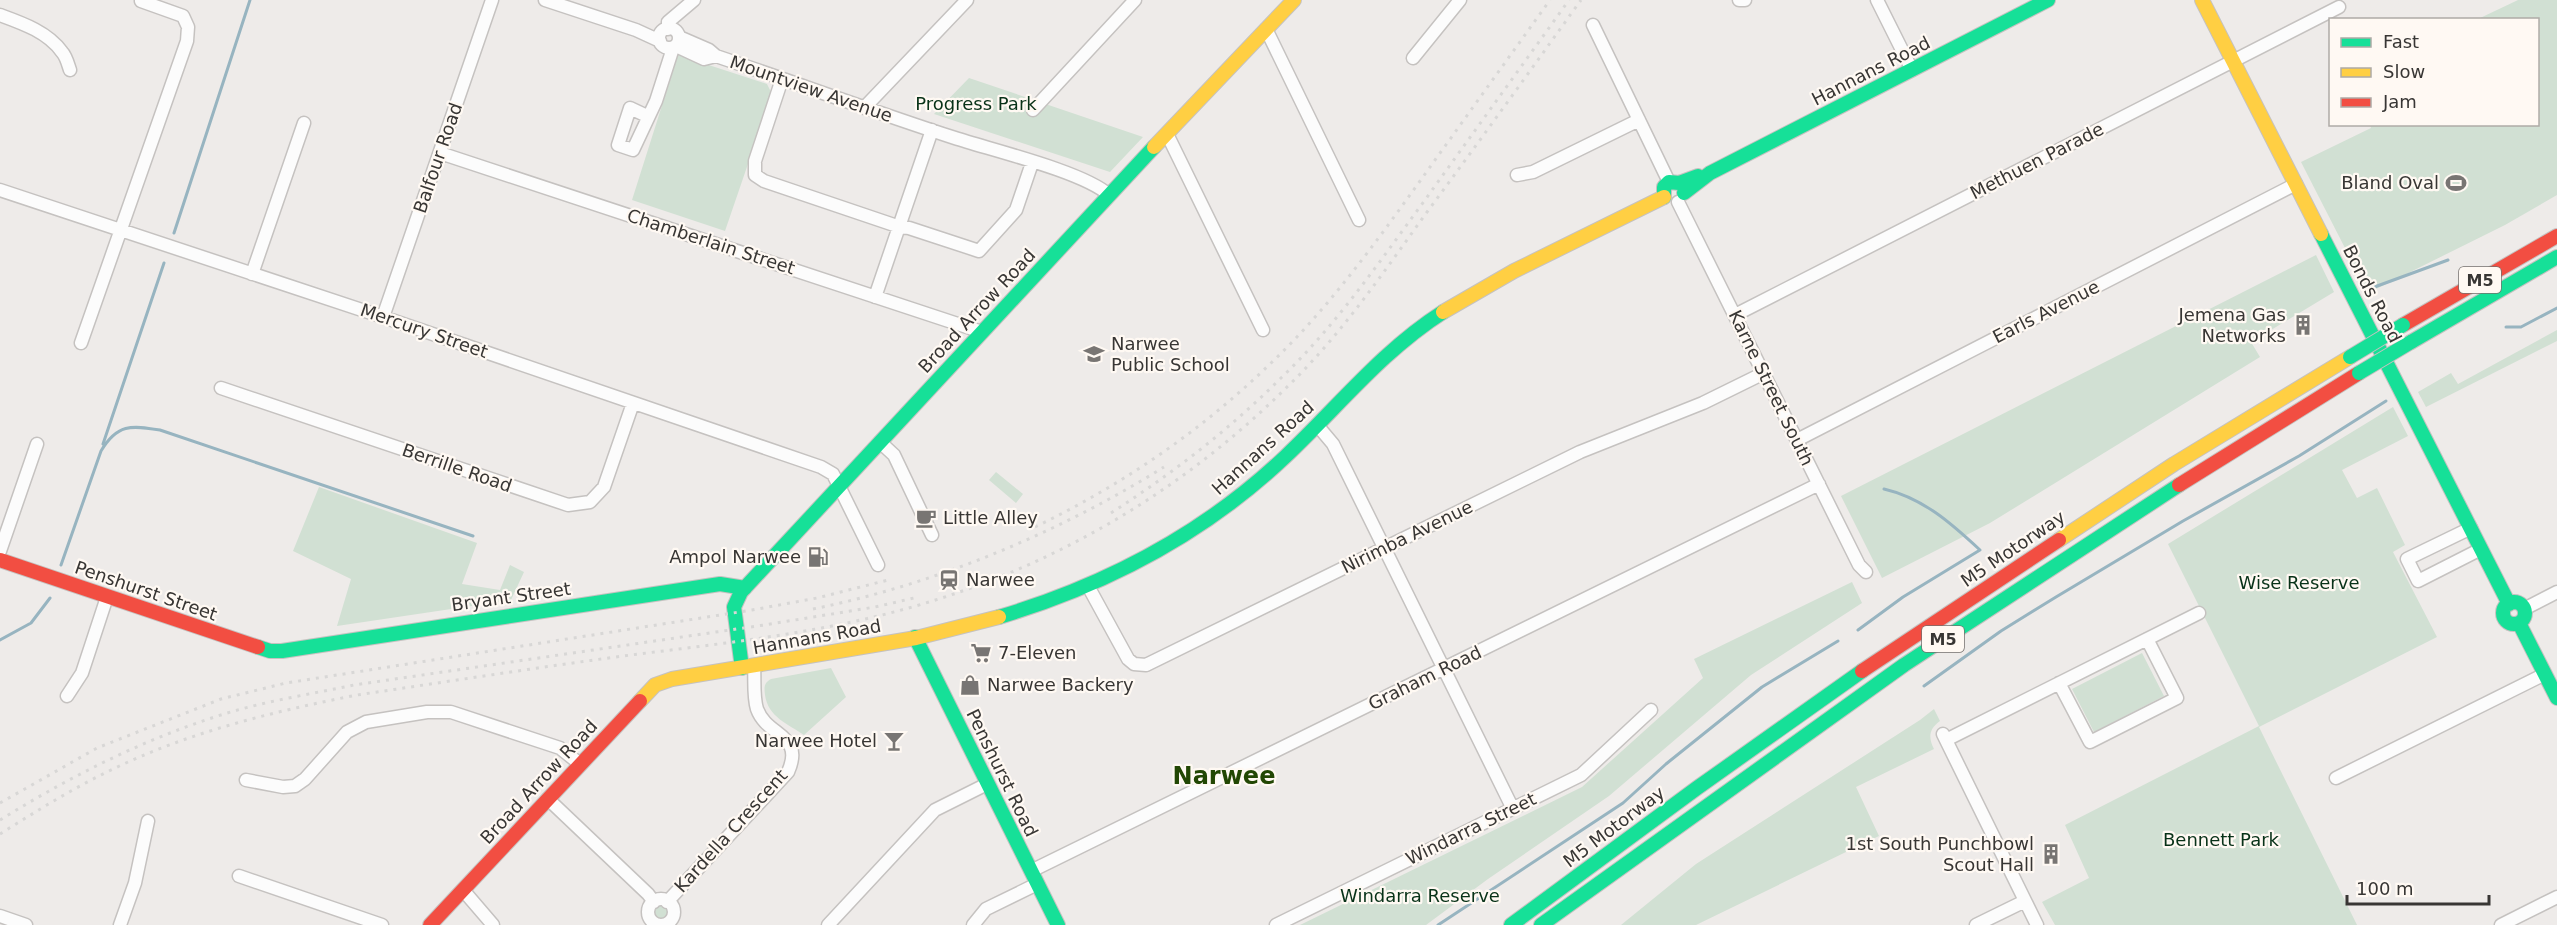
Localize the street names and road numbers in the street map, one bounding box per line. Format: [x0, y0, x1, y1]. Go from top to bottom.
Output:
street label: Hannans Road [1808, 32, 1933, 109]
street label: Mountview Avenue [727, 51, 895, 126]
street label: Balfour Road [409, 100, 466, 216]
street label: Methuen Parade [1967, 118, 2107, 203]
street label: Chamberlain Street [625, 204, 798, 279]
street label: Bonds Road [2339, 242, 2406, 346]
street label: Broad Arrow Road [914, 244, 1039, 377]
road number: M5 [2459, 267, 2501, 293]
street label: Earls Avenue [1989, 276, 2103, 347]
street label: Mercury Street [358, 299, 491, 362]
street label: Karne Street South [1725, 307, 1818, 469]
street label: Hannans Road [1207, 396, 1318, 499]
street label: Berrille Road [399, 439, 515, 496]
street label: Nirimba Avenue [1338, 496, 1476, 577]
street label: M5 Motorway [1957, 506, 2069, 591]
street label: Penshurst Street [72, 556, 220, 625]
street label: Bryant Street [450, 578, 572, 615]
street label: Hannans Road [751, 615, 883, 658]
road number: M5 [1922, 626, 1964, 652]
street label: Graham Road [1365, 641, 1485, 714]
street label: Penshurst Road [962, 705, 1042, 840]
street label: Broad Arrow Road [476, 715, 601, 848]
street label: Kardella Crescent [670, 765, 791, 897]
street label: M5 Motorway [1559, 782, 1669, 871]
street label: Windarra Street [1402, 788, 1539, 869]

